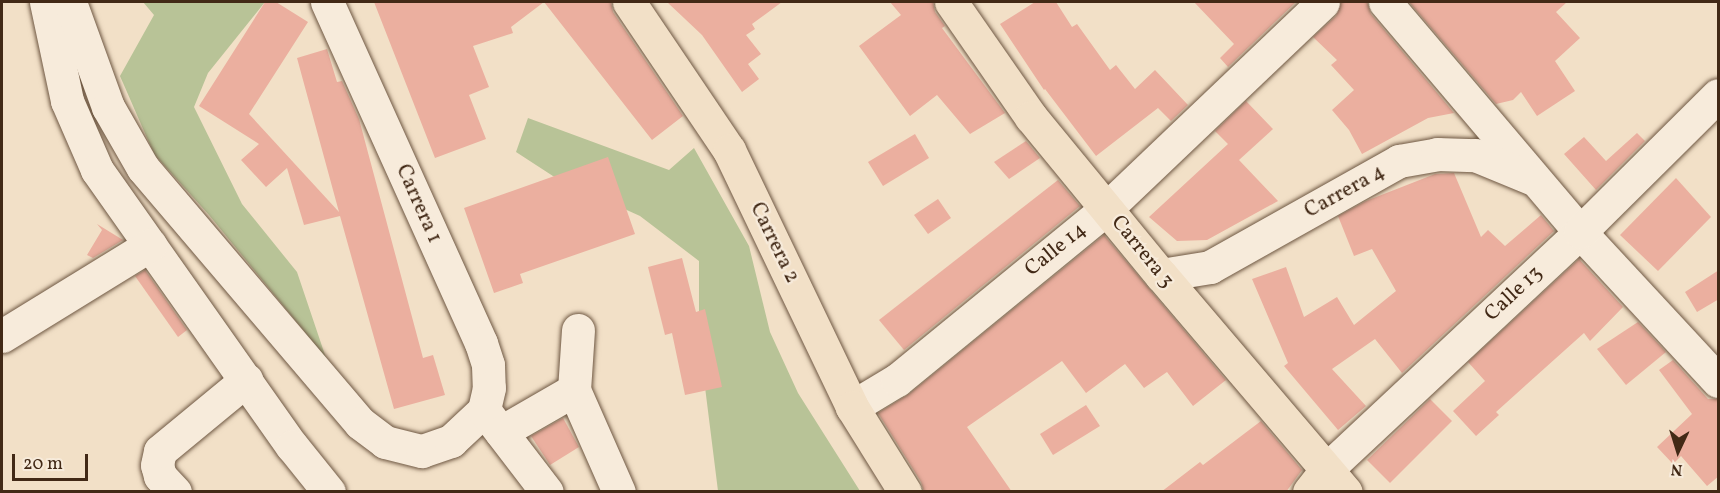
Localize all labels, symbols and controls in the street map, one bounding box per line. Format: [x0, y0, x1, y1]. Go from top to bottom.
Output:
street label: Carrera 4 [1301, 160, 1389, 224]
street label: Carrera 1 [390, 161, 446, 247]
street label: Carrera 2 [744, 199, 804, 287]
street label: Carrera 3 [1105, 211, 1179, 293]
street label: Calle 14 [1020, 218, 1092, 282]
street label: Calle 13 [1480, 261, 1548, 327]
north arrow [1648, 421, 1708, 481]
scale bar [15, 442, 92, 480]
text: 20 m [23, 452, 63, 477]
text: N [1670, 458, 1683, 480]

